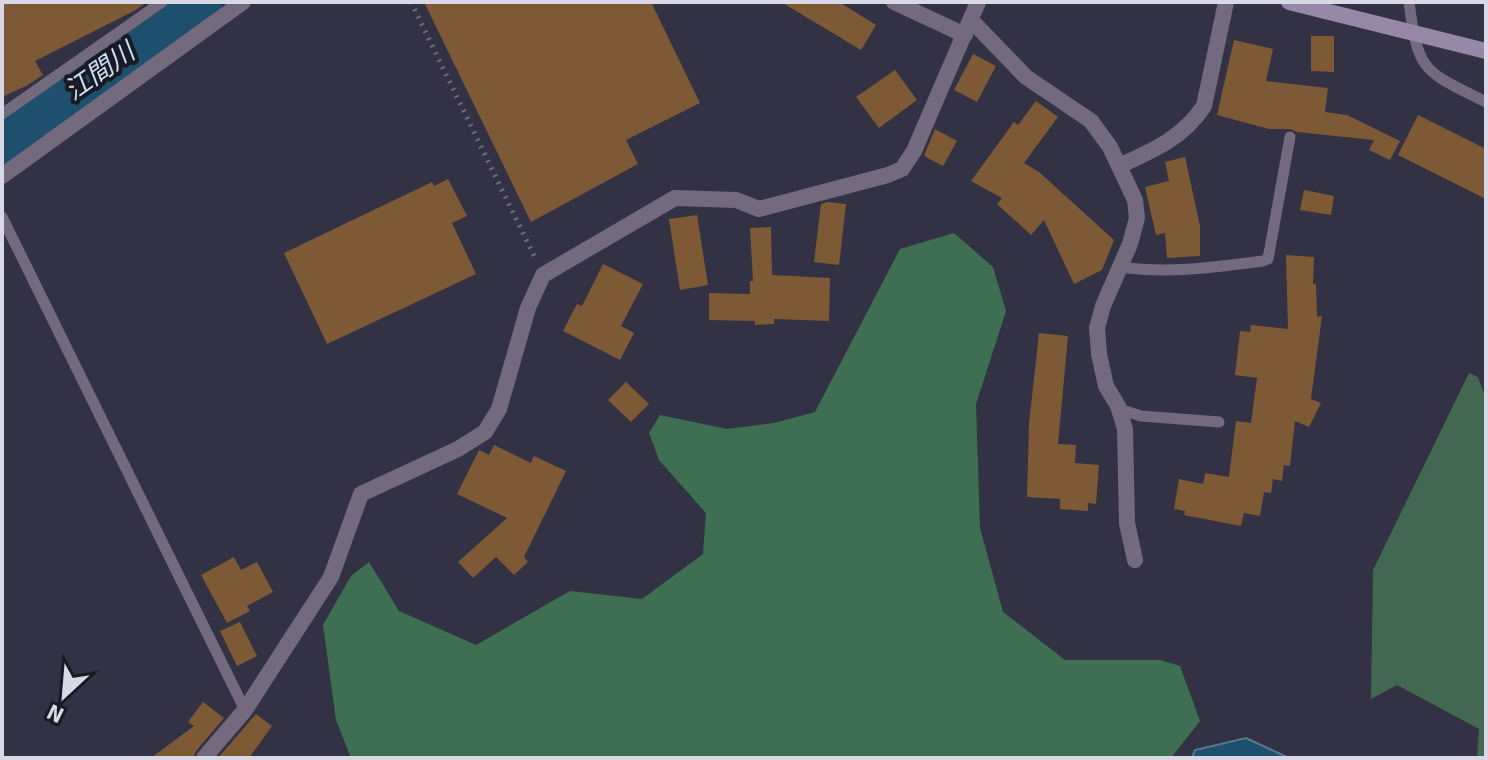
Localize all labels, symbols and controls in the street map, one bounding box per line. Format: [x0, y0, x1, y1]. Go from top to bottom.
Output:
water label: 江間川 [59, 35, 144, 107]
north arrow [24, 656, 104, 736]
text: N [43, 698, 68, 729]

